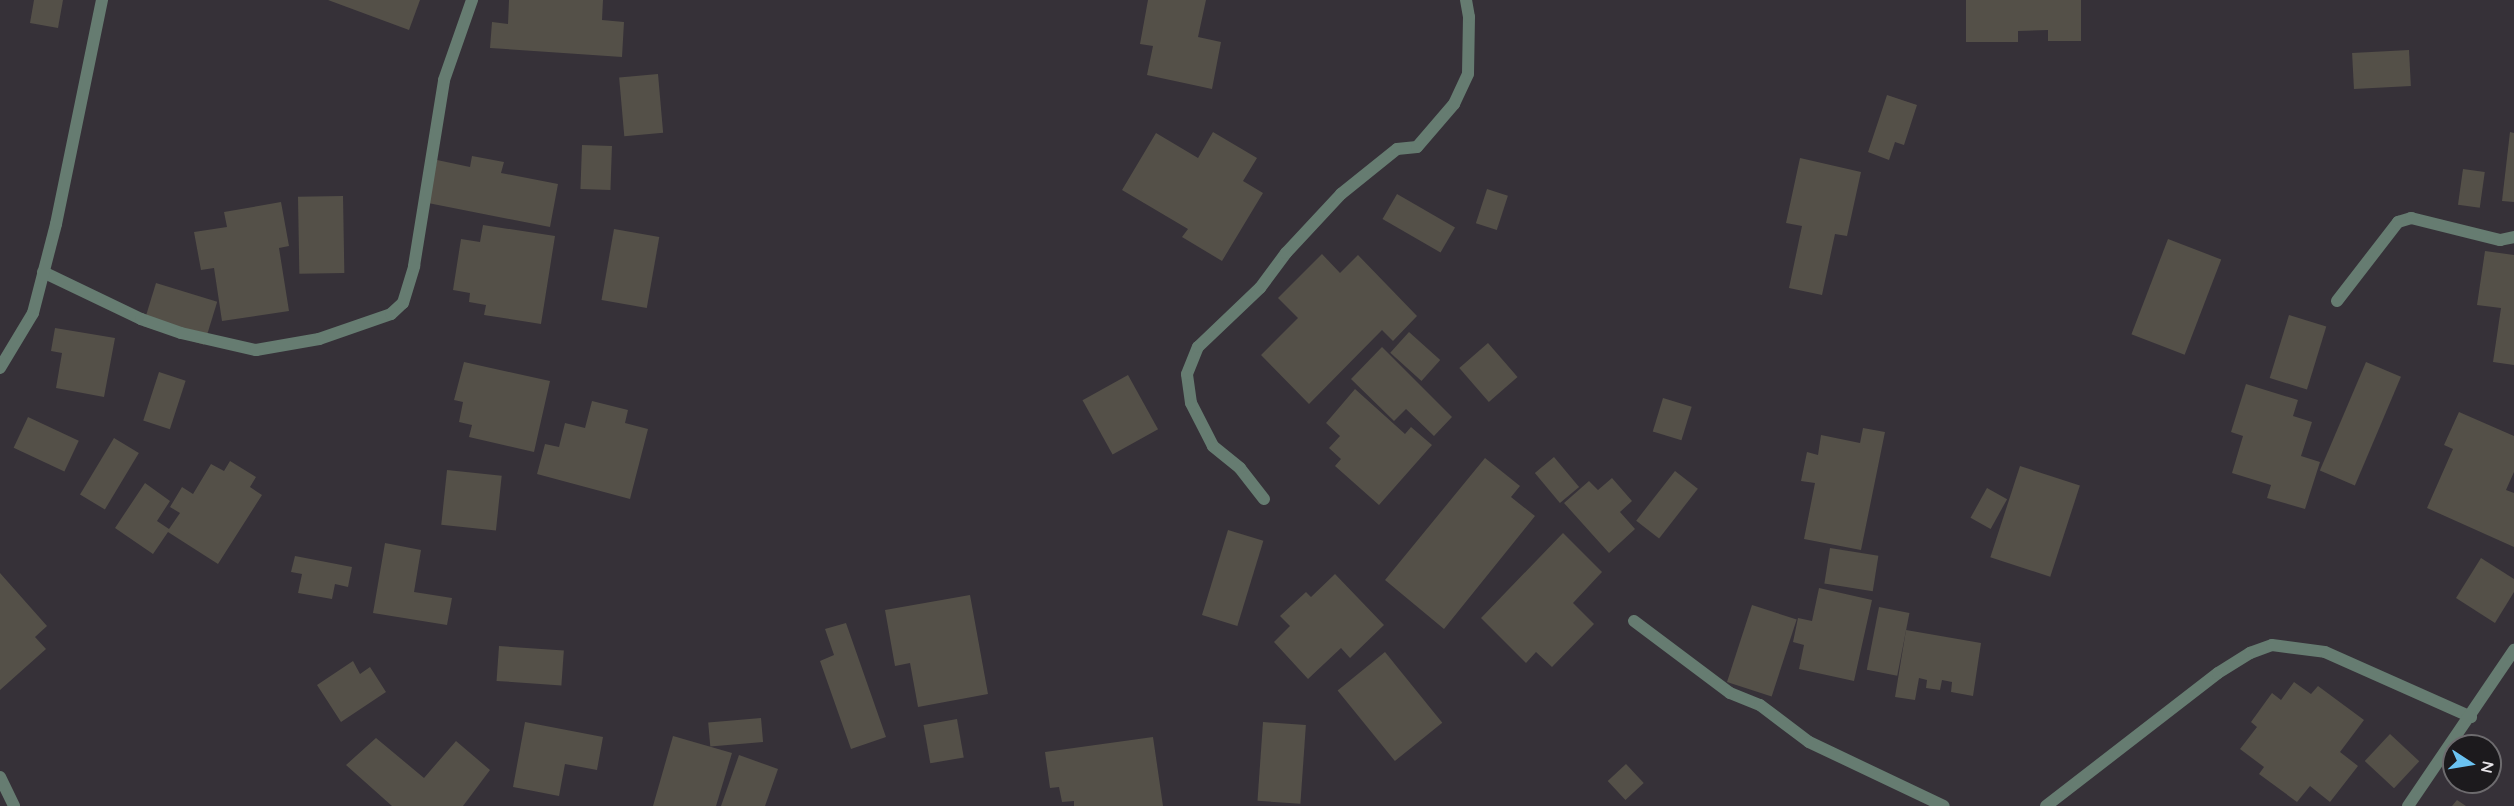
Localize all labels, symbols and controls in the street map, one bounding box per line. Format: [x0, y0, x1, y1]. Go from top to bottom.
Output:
north arrow [2442, 734, 2502, 794]
text: N [2477, 759, 2499, 775]

